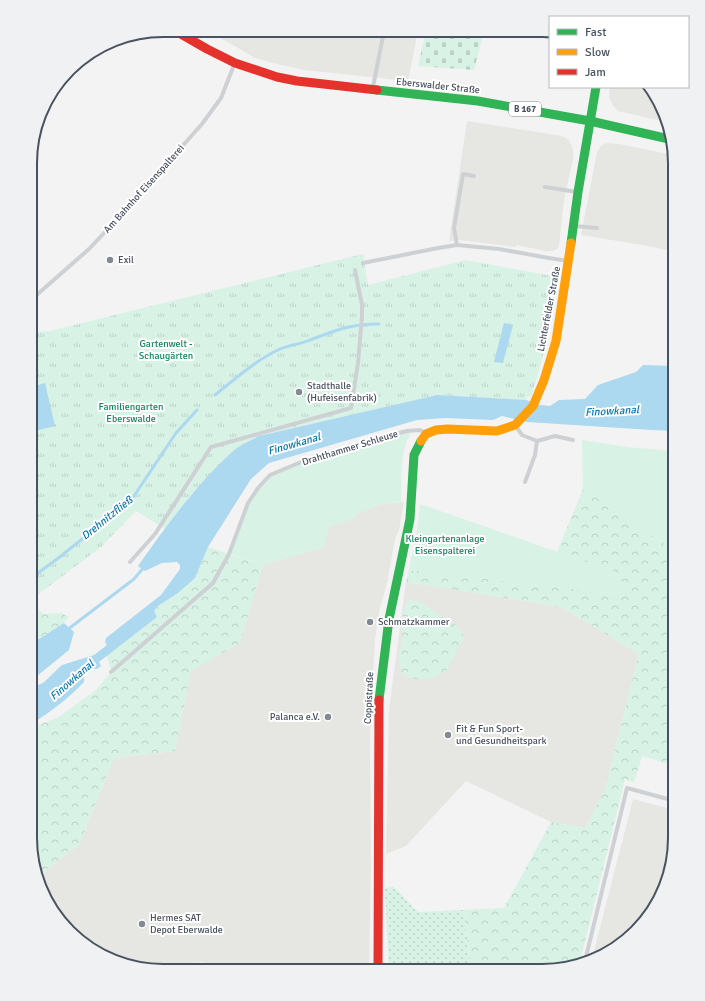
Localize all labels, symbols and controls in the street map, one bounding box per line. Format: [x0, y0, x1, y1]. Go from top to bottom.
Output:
legend [549, 16, 689, 88]
text: Fast [585, 25, 606, 40]
text: Slow [585, 45, 610, 60]
text: Jam [585, 65, 606, 80]
street label: Eberswalder Straße [395, 76, 481, 96]
road number: B 167 [509, 102, 541, 116]
street label: Am Bahnhof Eisenspalterei [101, 142, 187, 236]
place label: Exil [118, 254, 134, 266]
marker: Exil [105, 255, 115, 265]
street label: Lichterfelder Straße [535, 265, 563, 353]
park label: Gartenwelt - Schaugärten [139, 338, 193, 362]
place label: Stadthalle (Hufeisenfabrik) [307, 380, 377, 404]
marker: Stadthalle (Hufeisenfabrik) [294, 387, 304, 397]
park label: Familiengarten Eberswalde [99, 401, 163, 425]
water label: Finowkanal [585, 403, 640, 419]
street label: Drahthammer Schleuse [300, 428, 400, 468]
water label: Finowkanal [266, 430, 323, 458]
water label: Drehnitzfließ [79, 493, 136, 543]
park label: Kleingartenanlage Eisenspalterei [406, 533, 484, 557]
place label: Schmatzkammer [378, 616, 450, 628]
marker: Schmatzkammer [365, 617, 375, 627]
water label: Finowkanal [47, 657, 97, 703]
street label: Coppistraße [362, 672, 376, 724]
place label: Palanca e.V. [270, 711, 320, 723]
marker: Palanca e.V. [323, 712, 333, 722]
place label: Fit & Fun Sport- und Gesundheitspark [456, 723, 547, 747]
marker: Fit & Fun Sport- und Gesundheitspark [443, 730, 453, 740]
place label: Hermes SAT Depot Eberwalde [150, 912, 223, 936]
marker: Hermes SAT Depot Eberwalde [137, 919, 147, 929]

